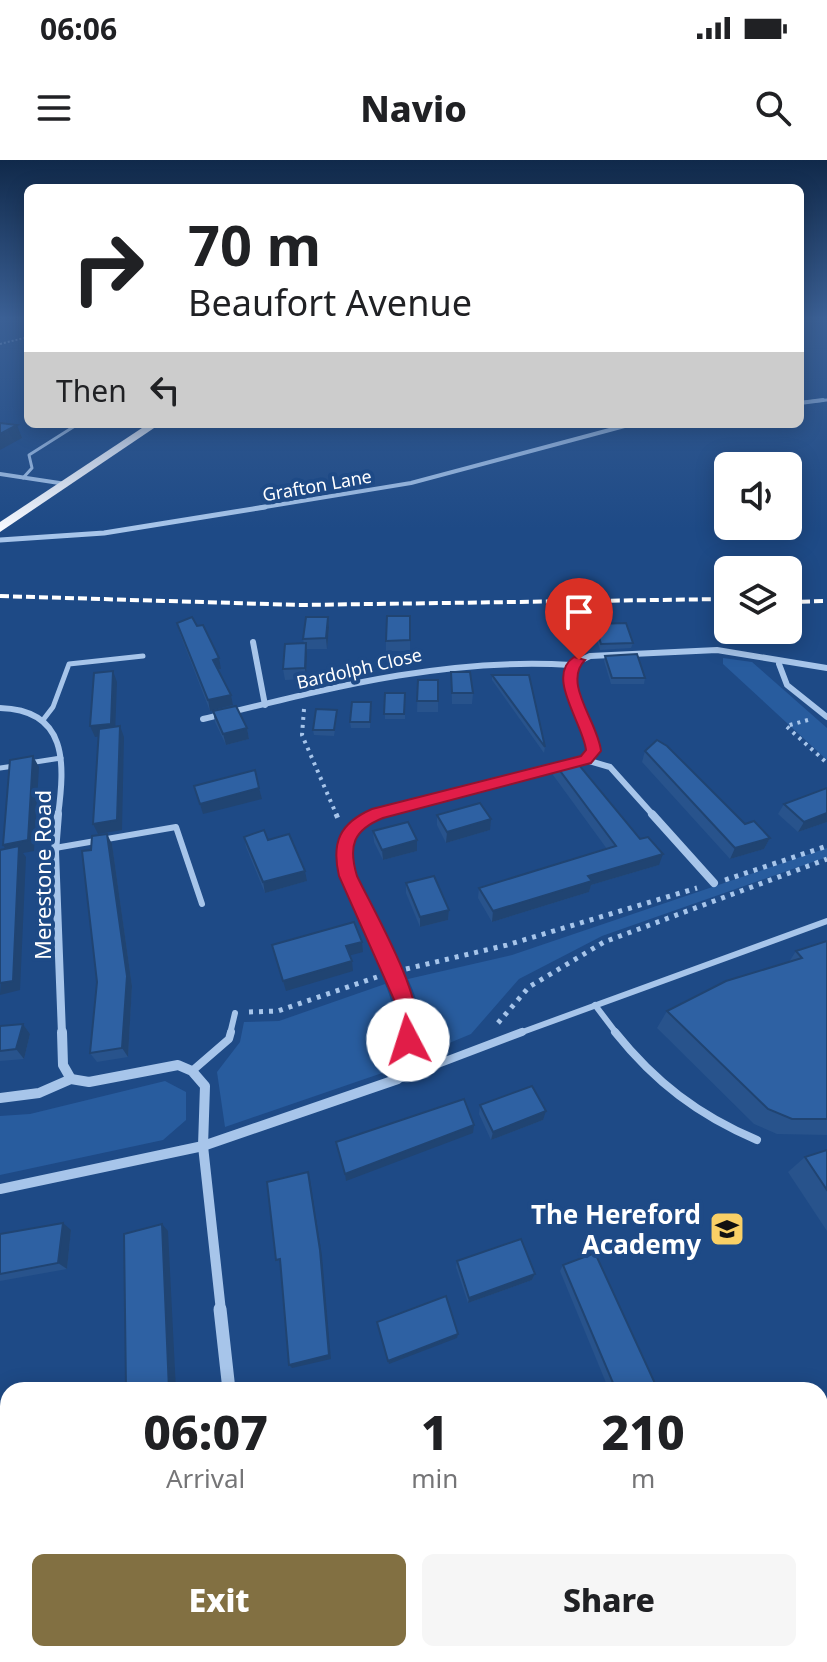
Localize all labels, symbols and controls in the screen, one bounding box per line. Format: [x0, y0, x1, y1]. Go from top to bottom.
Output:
text: 06:06 [40, 8, 117, 49]
text: Navio [360, 84, 467, 133]
icon: menu [32, 86, 76, 130]
icon: search [751, 86, 795, 130]
text: 70 m [188, 206, 321, 282]
icon: right [56, 216, 160, 320]
text: Beaufort Avenue [188, 278, 472, 327]
icon: left [143, 368, 187, 412]
text: Then [56, 370, 127, 411]
map controls [714, 452, 802, 644]
button: sound [714, 452, 802, 540]
street label: Grafton Lane [261, 464, 373, 506]
button: layers [714, 556, 802, 644]
pin [545, 578, 613, 660]
icon: arrive [557, 590, 601, 634]
street label: Bardolph Close [294, 642, 424, 694]
street label: Merestone Road [27, 790, 57, 960]
position arrow [366, 998, 450, 1082]
place label: The Hereford Academy [531, 1196, 701, 1262]
school or university icon: The Hereford Academy [708, 1210, 746, 1248]
text: 06:07 [143, 1399, 268, 1464]
text: 1 [421, 1399, 449, 1464]
text: 210 [602, 1399, 685, 1464]
text: Arrival [166, 1460, 245, 1496]
text: min [411, 1460, 458, 1496]
text: m [631, 1460, 655, 1496]
button: Exit [32, 1554, 406, 1646]
button: Share [422, 1554, 796, 1646]

